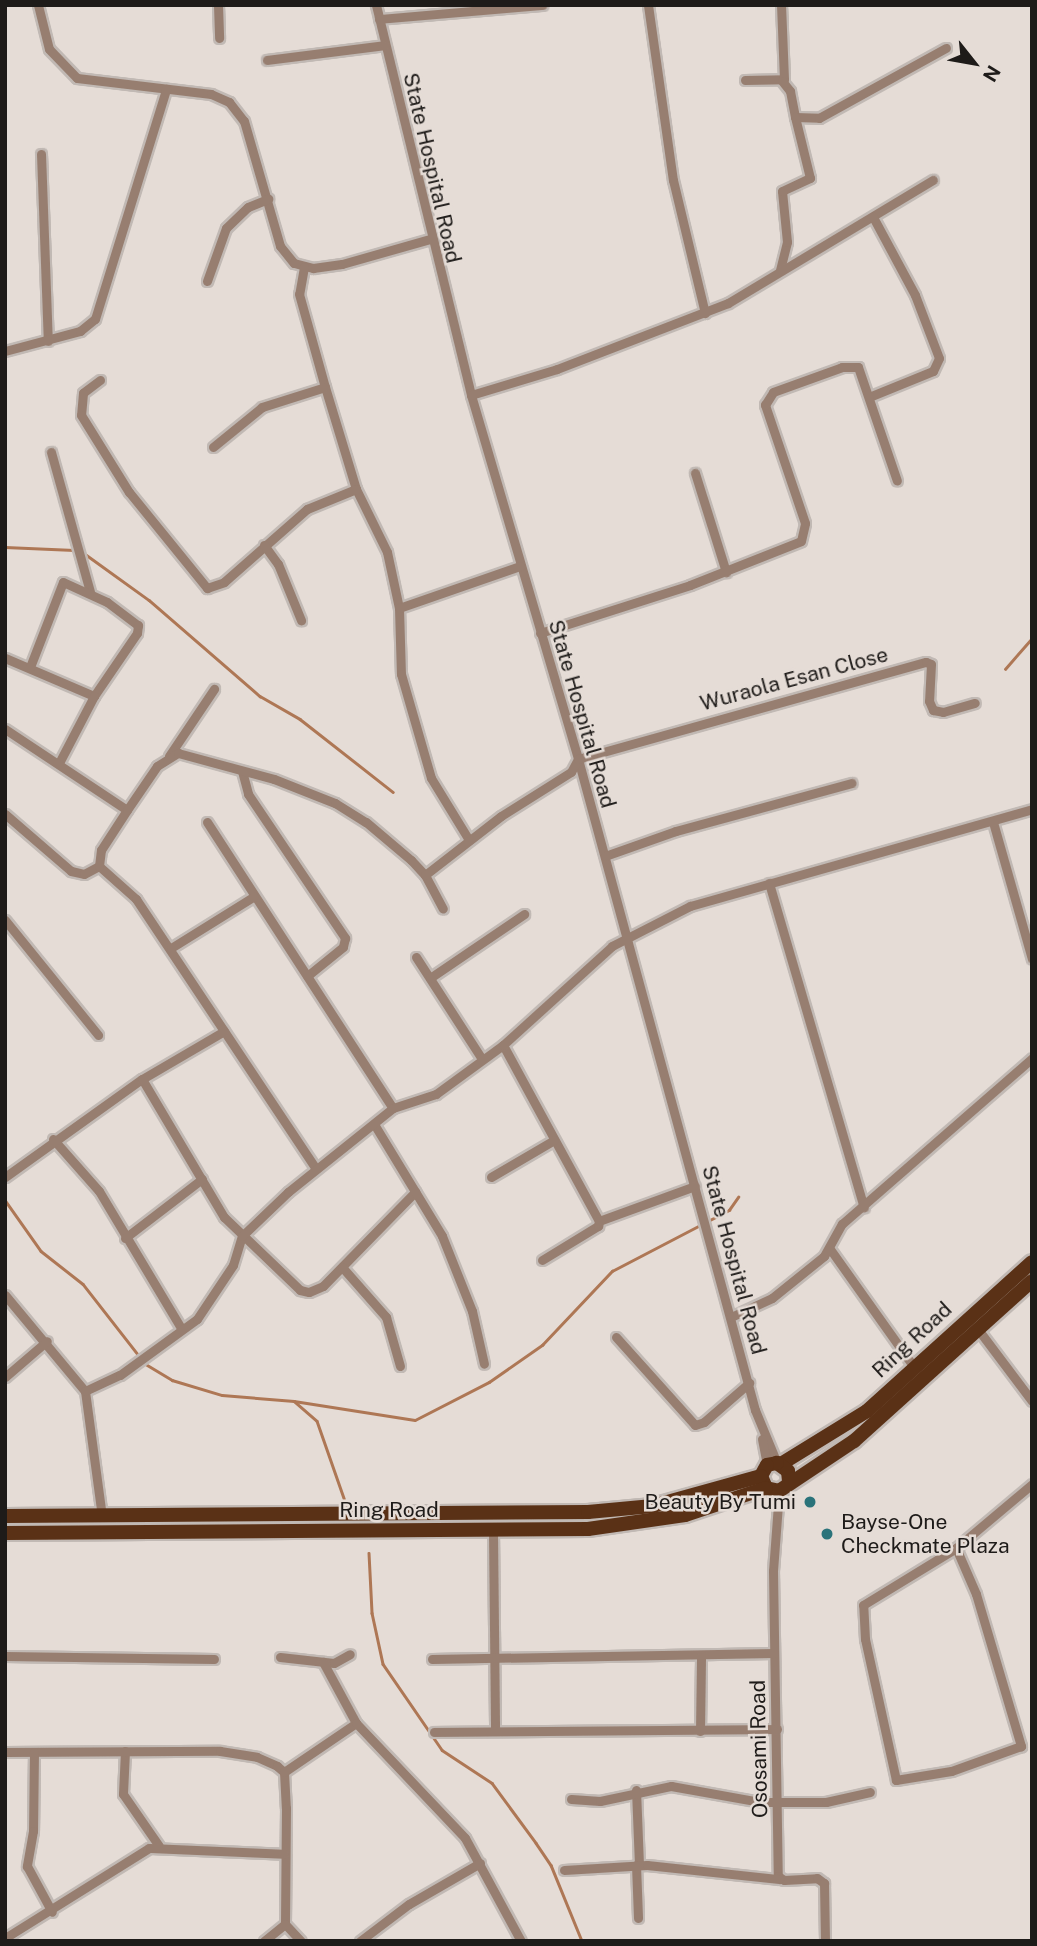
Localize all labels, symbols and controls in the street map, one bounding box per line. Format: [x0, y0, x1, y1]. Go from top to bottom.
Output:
north arrow [939, 28, 1009, 98]
text: N [979, 62, 1005, 86]
street label: State Hospital Road [398, 70, 466, 266]
street label: State Hospital Road [543, 617, 621, 811]
street label: Wuraola Esan Close [697, 642, 891, 716]
street label: State Hospital Road [697, 1163, 771, 1357]
street label: Ring Road [867, 1297, 957, 1383]
place label: Beauty By Tumi [644, 1489, 796, 1515]
marker: Beauty By Tumi [802, 1494, 818, 1510]
street label: Ring Road [339, 1497, 439, 1523]
place label: Bayse-One Checkmate Plaza [841, 1509, 1010, 1559]
marker: Bayse-One Checkmate Plaza [819, 1526, 835, 1542]
street label: Ososami Road [745, 1680, 773, 1818]

